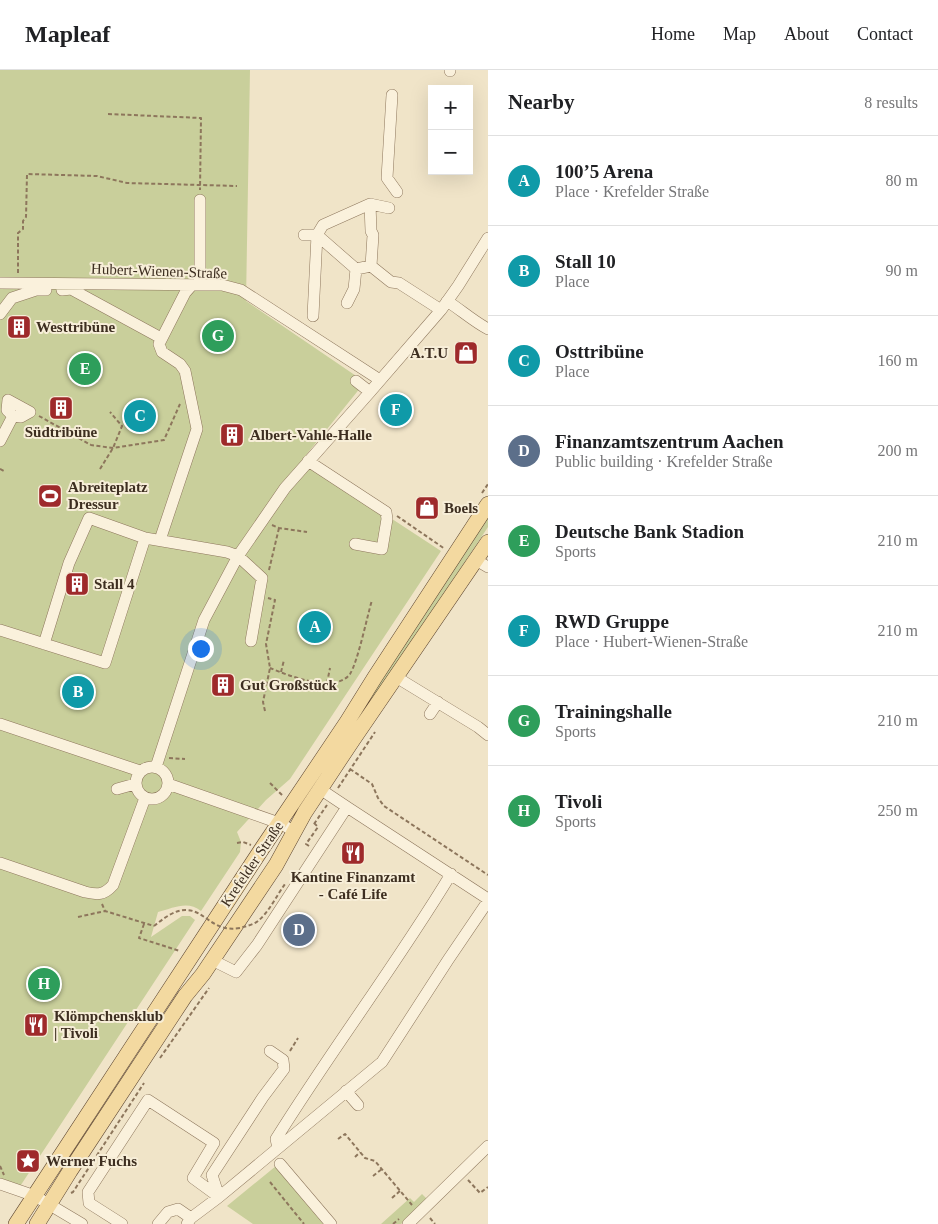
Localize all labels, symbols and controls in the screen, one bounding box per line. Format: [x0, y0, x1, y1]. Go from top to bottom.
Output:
text: Mapleaf [25, 21, 110, 47]
text: Home [651, 24, 695, 44]
text: Map [723, 24, 756, 44]
text: About [784, 24, 829, 44]
text: Contact [857, 24, 913, 44]
map controls [428, 85, 473, 175]
button: + [428, 85, 473, 130]
text: Nearby [508, 90, 575, 114]
text: 8 results [864, 94, 918, 111]
button: − [428, 130, 473, 175]
text: 100’5 Arena [555, 161, 653, 182]
text: A [518, 172, 530, 189]
text: 80 m [886, 172, 918, 189]
text: Place · Krefelder Straße [555, 183, 709, 200]
text: Stall 10 [555, 251, 616, 272]
street label: Hubert-Wienen-Straße [91, 261, 228, 281]
text: B [519, 262, 529, 279]
text: 90 m [886, 262, 918, 279]
text: Place [555, 273, 590, 290]
building icon: Westtribüne [6, 314, 32, 340]
pin: G [202, 317, 234, 355]
place label: Westtribüne [36, 319, 116, 335]
shop icon: A.T.U [453, 340, 479, 366]
text: Osttribüne [555, 341, 644, 362]
place label: A.T.U [410, 345, 448, 361]
pin: E [69, 350, 101, 388]
text: C [518, 352, 530, 369]
text: 160 m [878, 352, 918, 369]
text: Place [555, 363, 590, 380]
pin: F [380, 391, 412, 429]
building icon: Südtribüne [48, 395, 74, 421]
pin: C [124, 397, 156, 435]
building icon: Albert-Vahle-Halle [219, 422, 245, 448]
place label: Südtribüne [25, 424, 98, 440]
place label: Albert-Vahle-Halle [250, 427, 372, 443]
text: Finanzamtszentrum Aachen [555, 431, 784, 452]
text: D [518, 442, 530, 459]
text: 200 m [878, 442, 918, 459]
text: Public building · Krefelder Straße [555, 453, 773, 470]
place label: Abreiteplatz Dressur [68, 479, 148, 512]
sports icon: Abreiteplatz Dressur [37, 483, 63, 509]
shop icon: Boels [414, 495, 440, 521]
place label: Boels [444, 500, 478, 516]
text: Deutsche Bank Stadion [555, 521, 744, 542]
text: E [519, 532, 529, 549]
text: 210 m [878, 532, 918, 549]
text: Sports [555, 543, 596, 560]
building icon: Stall 4 [64, 571, 90, 597]
place label: Stall 4 [94, 576, 135, 592]
pin: A [299, 608, 331, 646]
text: RWD Gruppe [555, 611, 669, 632]
text: F [519, 622, 529, 639]
text: 210 m [878, 622, 918, 639]
text: Place · Hubert-Wienen-Straße [555, 633, 748, 650]
your location [188, 636, 214, 662]
building icon: Gut Großstück [210, 672, 236, 698]
pin: B [62, 673, 94, 711]
place label: Gut Großstück [240, 677, 337, 693]
text: Trainingshalle [555, 701, 672, 722]
text: G [518, 712, 530, 729]
text: 210 m [878, 712, 918, 729]
text: Sports [555, 723, 596, 740]
text: Tivoli [555, 791, 602, 812]
text: H [518, 802, 530, 819]
text: 250 m [878, 802, 918, 819]
text: Sports [555, 813, 596, 830]
street label: Krefelder Straße [218, 818, 287, 910]
restaurant icon: Kantine Finanzamt - Café Life [340, 840, 366, 866]
place label: Kantine Finanzamt - Café Life [291, 869, 415, 902]
pin: D [283, 911, 315, 949]
pin: H [28, 965, 60, 1003]
place label: Klömpchensklub | Tivoli [54, 1008, 163, 1041]
restaurant icon: Klömpchensklub | Tivoli [23, 1012, 49, 1038]
place icon: Werner Fuchs [15, 1148, 41, 1174]
place label: Werner Fuchs [46, 1153, 137, 1169]

